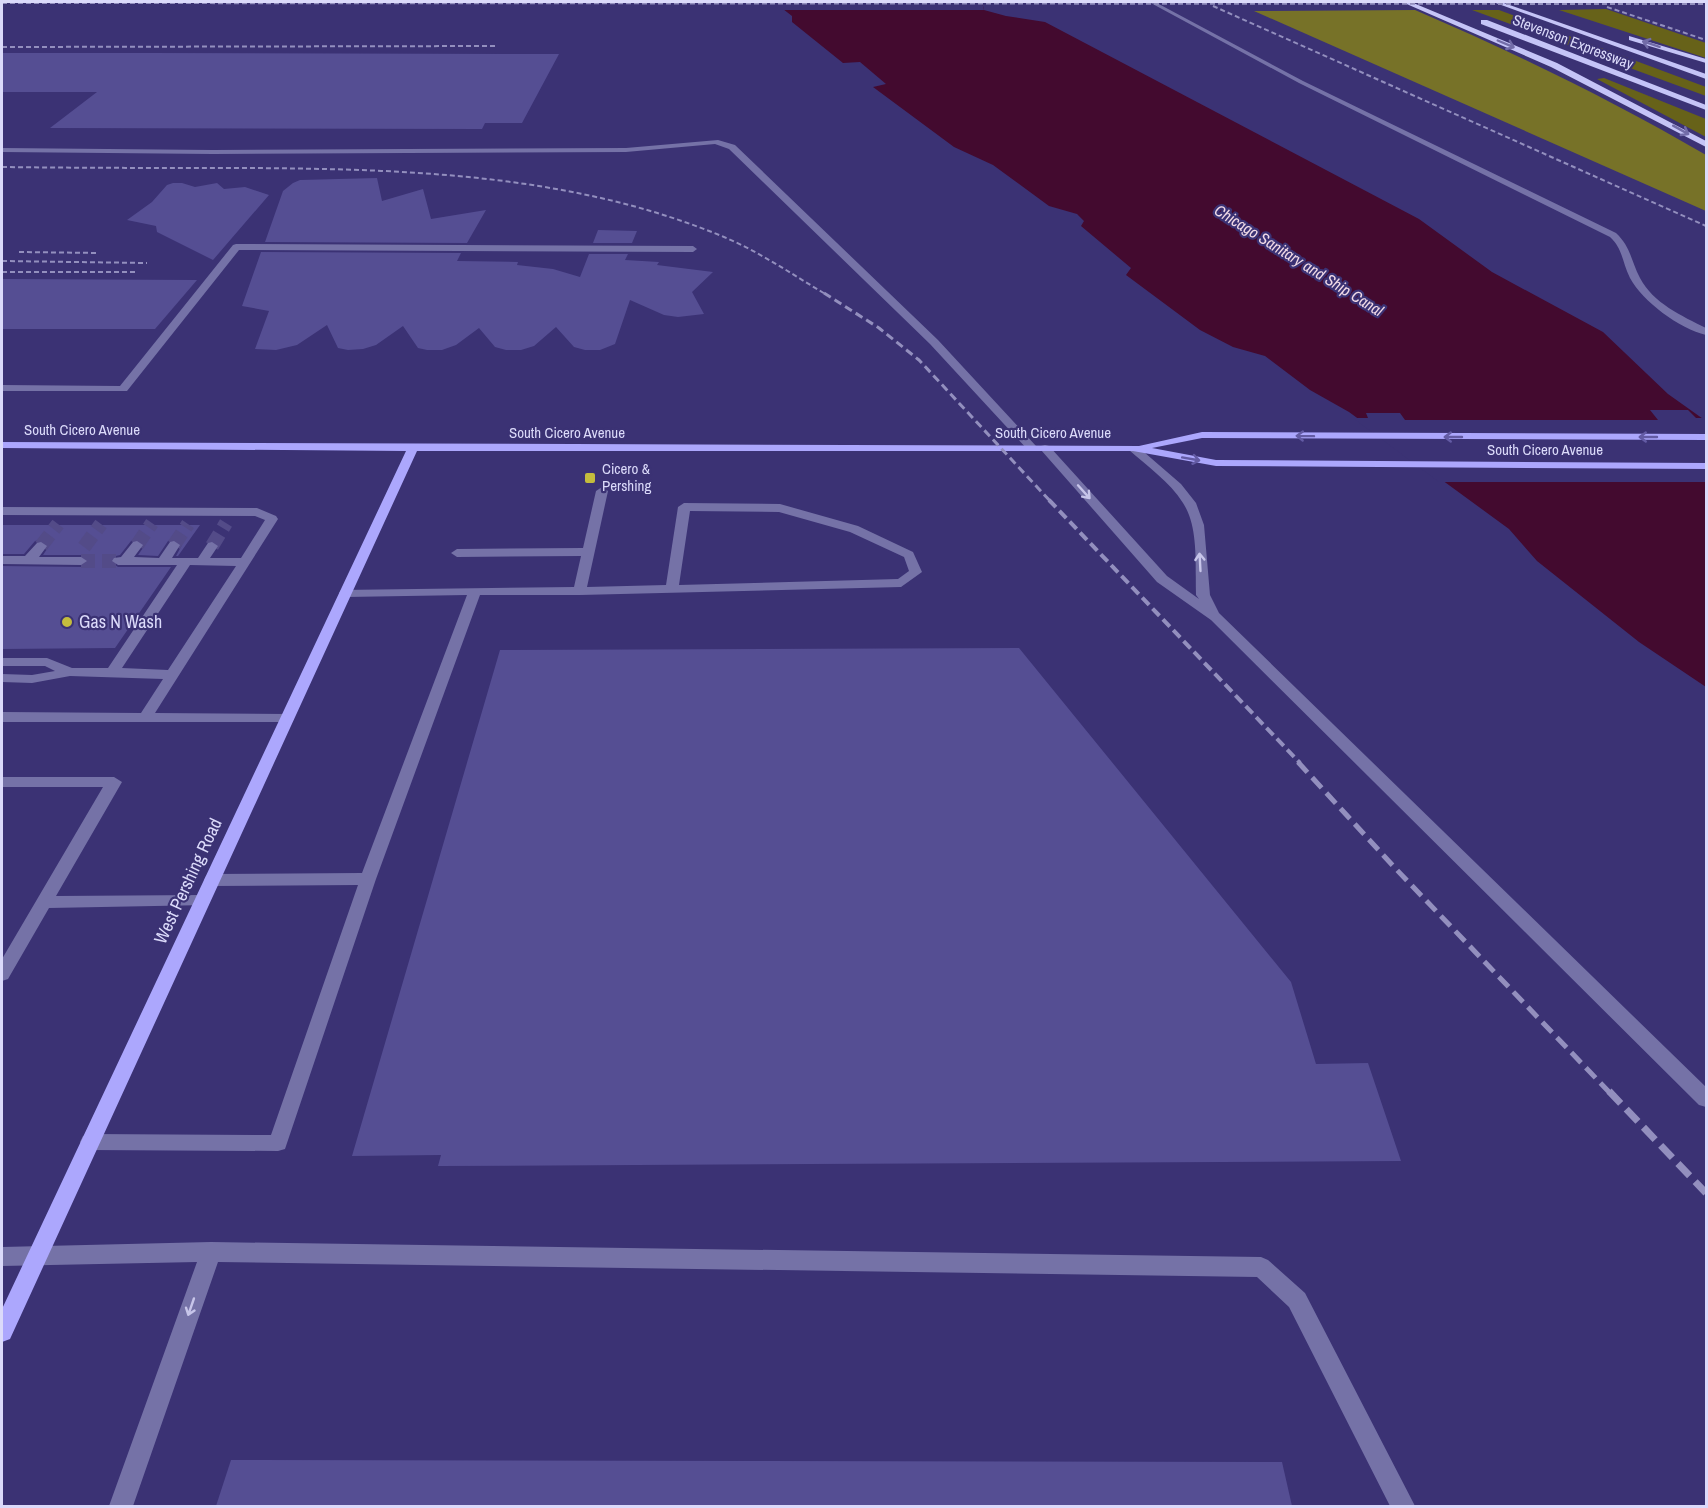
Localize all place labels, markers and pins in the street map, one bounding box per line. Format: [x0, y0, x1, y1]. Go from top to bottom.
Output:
place label: Cicero & Pershing [602, 458, 651, 496]
marker: Cicero & Pershing [583, 471, 597, 485]
place label: Gas N Wash [79, 609, 162, 634]
marker: Gas N Wash [60, 615, 74, 629]

